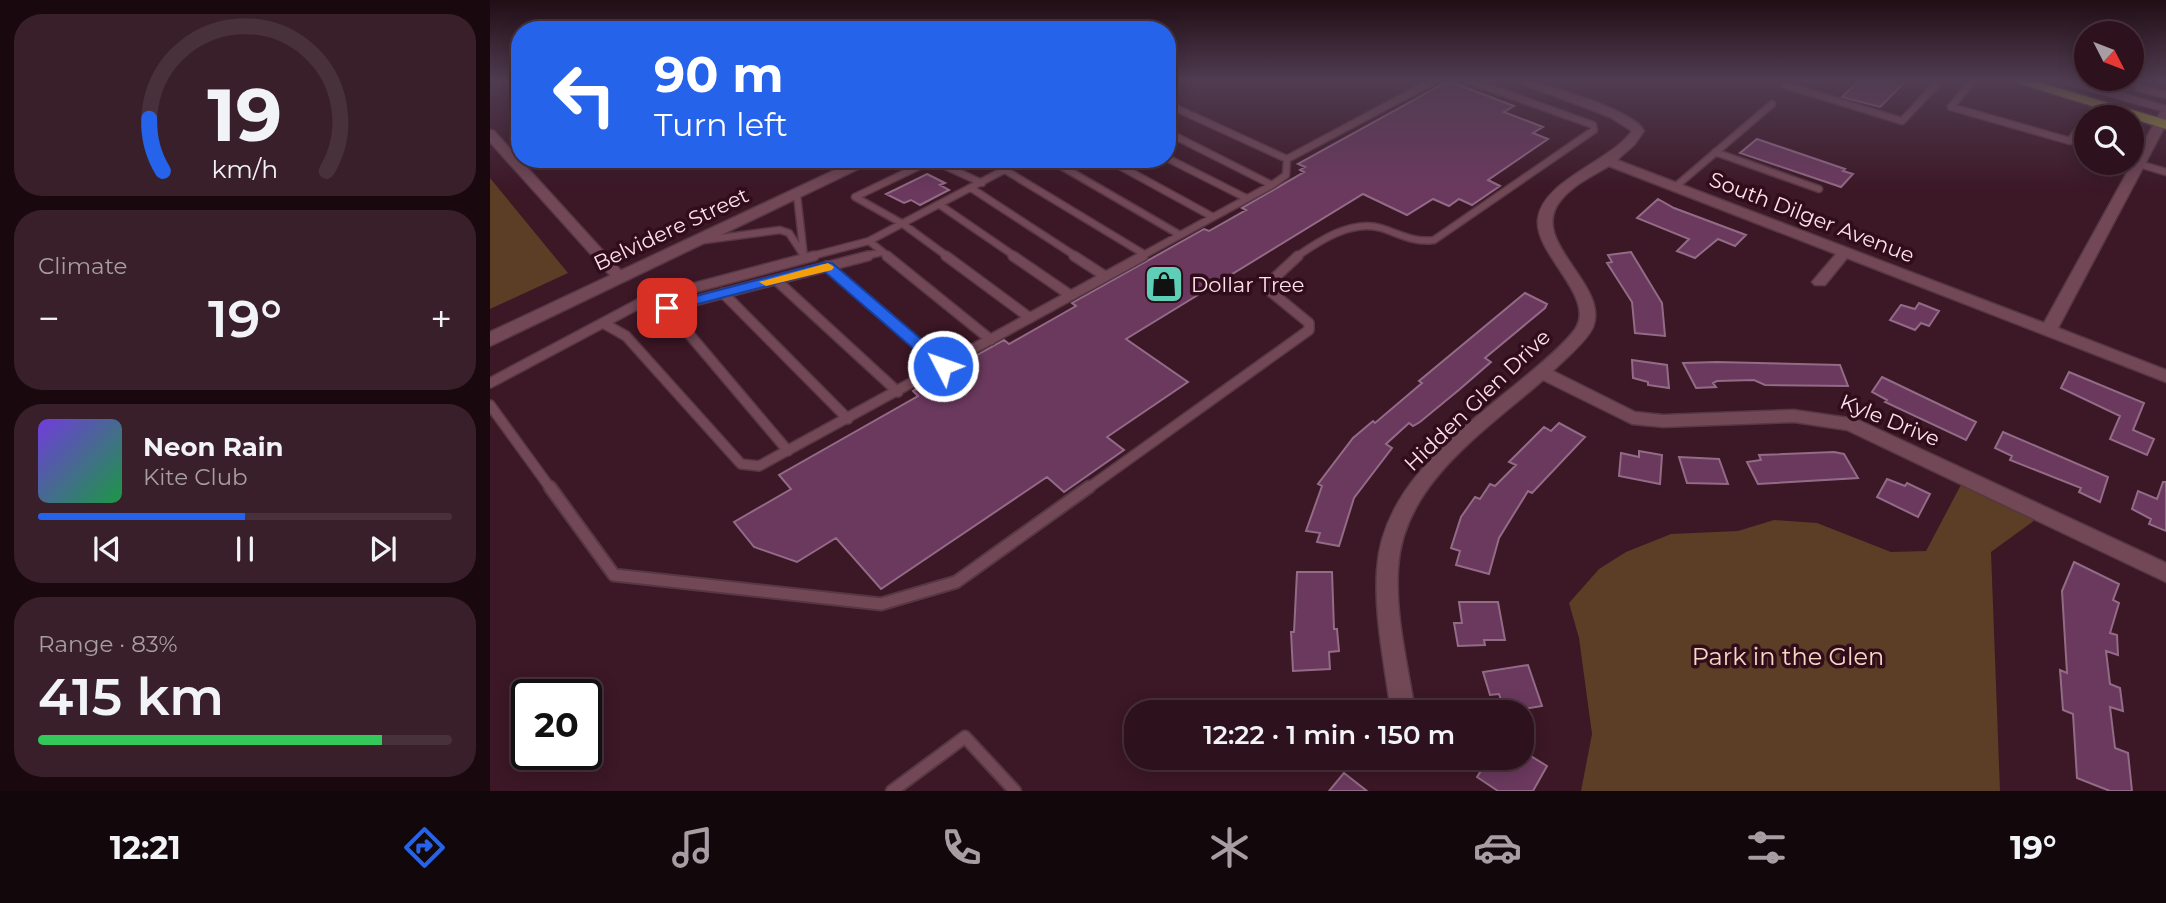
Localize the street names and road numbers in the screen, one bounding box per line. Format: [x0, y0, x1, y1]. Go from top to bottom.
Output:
street label: South Dilger Avenue [1706, 166, 1918, 268]
street label: Belvidere Street [590, 182, 752, 276]
street label: Hidden Glen Drive [1399, 324, 1555, 476]
street label: Kyle Drive [1837, 389, 1943, 451]

